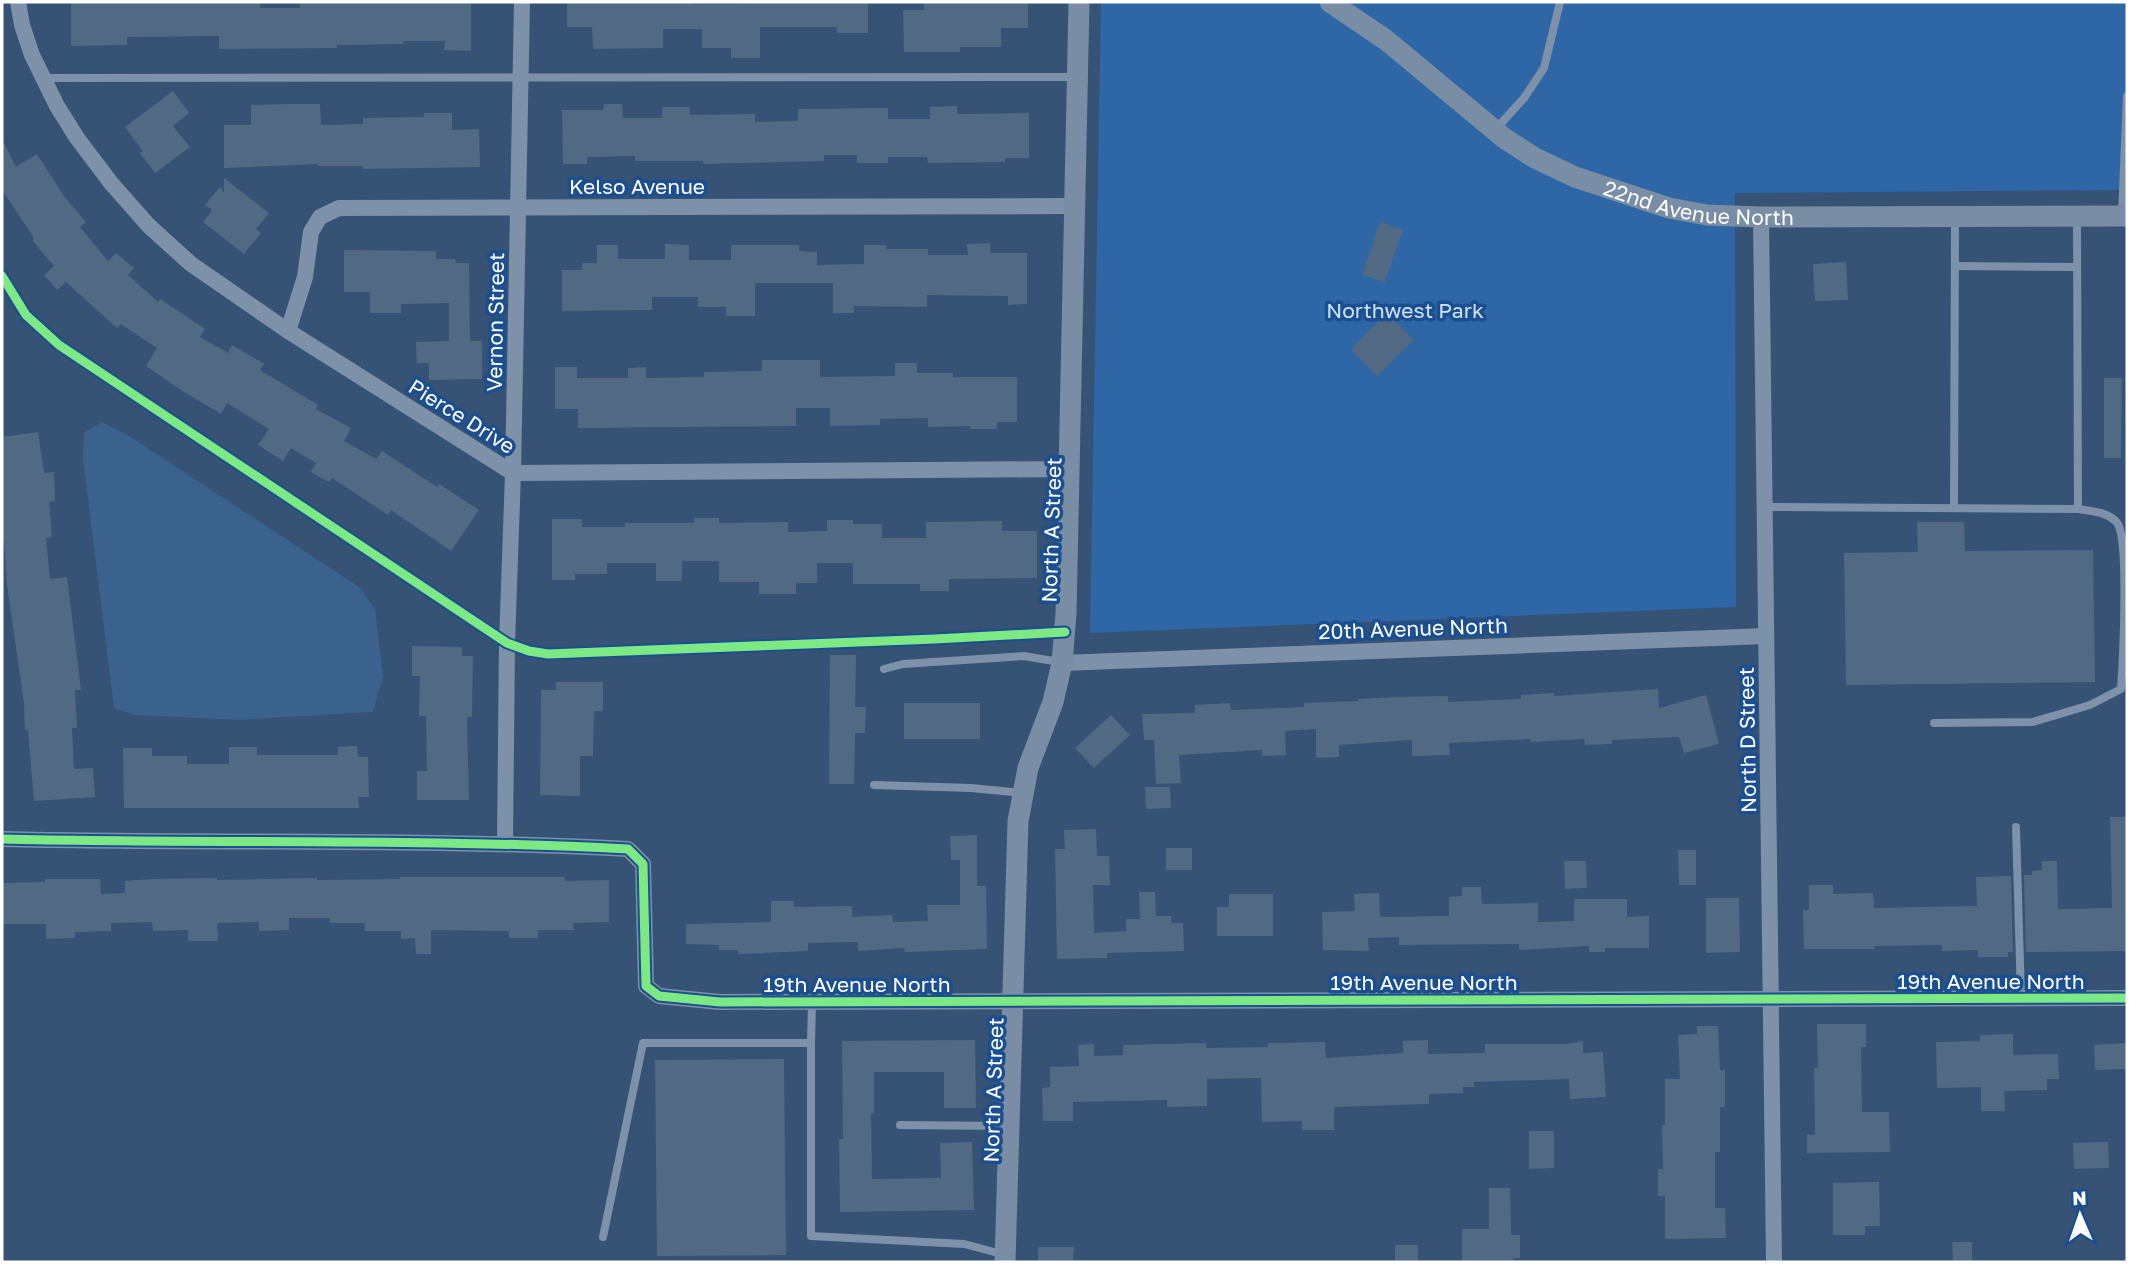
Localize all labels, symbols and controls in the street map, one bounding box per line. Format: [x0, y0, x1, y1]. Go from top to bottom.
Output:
street label: Kelso Avenue [569, 173, 705, 199]
street label: 22nd Avenue North [1600, 174, 1794, 230]
street label: Vernon Street [481, 252, 509, 392]
park label: Northwest Park [1326, 297, 1484, 323]
street label: Pierce Drive [404, 373, 520, 459]
street label: North A Street [1035, 457, 1067, 603]
street label: 20th Avenue North [1318, 612, 1508, 644]
street label: North D Street [1733, 667, 1761, 813]
street label: 19th Avenue North [1897, 968, 2085, 994]
street label: 19th Avenue North [1330, 969, 1518, 995]
street label: 19th Avenue North [763, 971, 951, 997]
street label: North A Street [977, 1017, 1009, 1163]
north arrow [2045, 1180, 2115, 1250]
text: N [2072, 1186, 2087, 1209]

